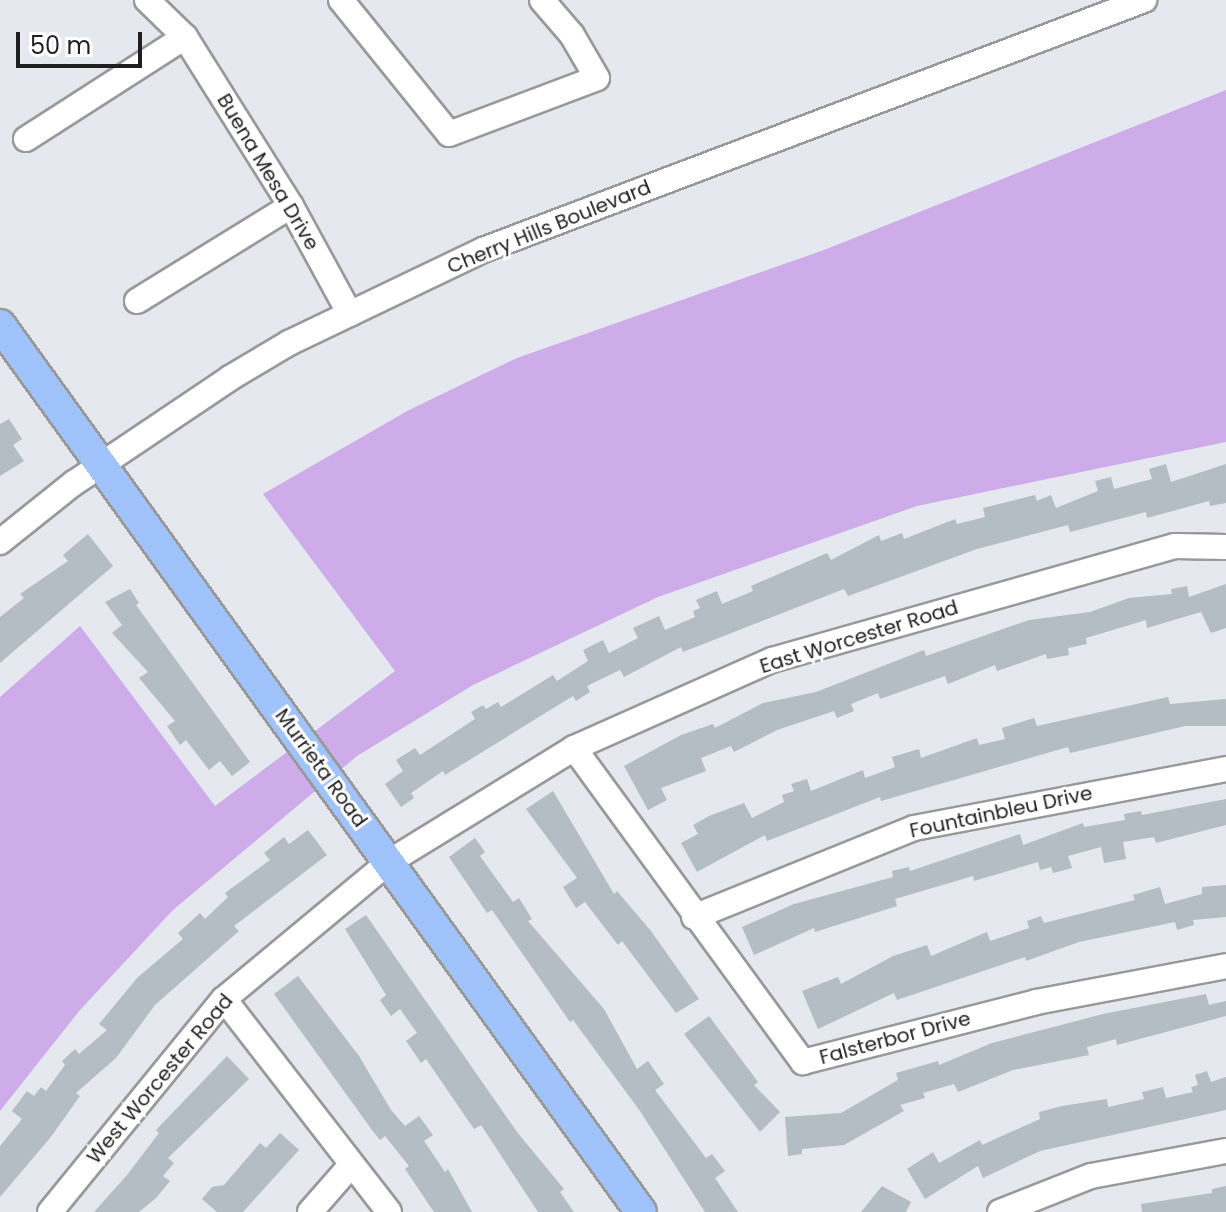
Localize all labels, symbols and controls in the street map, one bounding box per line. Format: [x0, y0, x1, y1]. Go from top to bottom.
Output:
scale bar [20, 16, 146, 66]
text: 50 m [30, 29, 91, 62]
street label: Buena Mesa Drive [212, 89, 324, 255]
street label: Cherry Hills Boulevard [444, 175, 654, 279]
street label: East Worcester Road [757, 595, 961, 679]
street label: Murrieta Road [270, 704, 372, 832]
street label: Fountainbleu Drive [907, 781, 1095, 843]
street label: West Worcester Road [82, 989, 238, 1169]
street label: Falsterbor Drive [817, 1006, 973, 1070]

